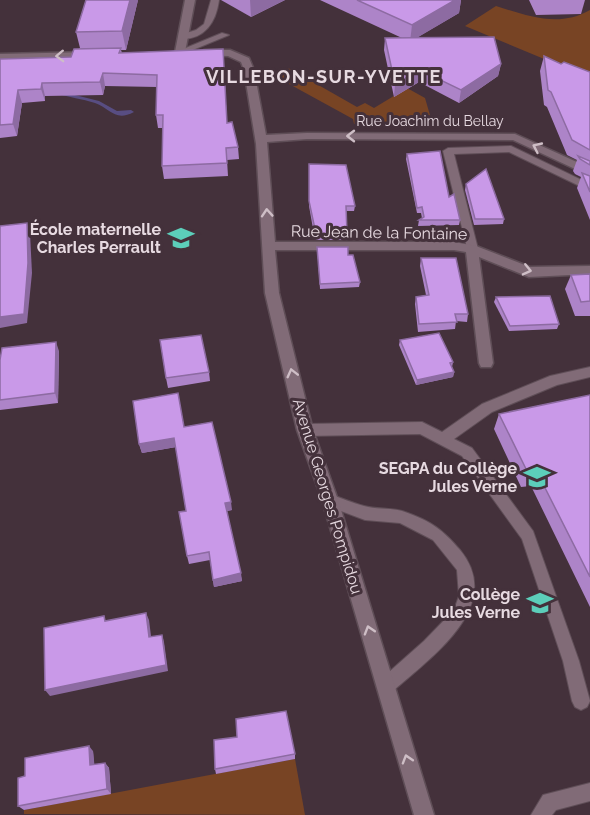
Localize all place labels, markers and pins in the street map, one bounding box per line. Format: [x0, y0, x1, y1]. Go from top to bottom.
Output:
place label: École maternelle Charles Perrault [30, 219, 161, 257]
school or university icon: École maternelle Charles Perrault [166, 223, 196, 253]
place label: SEGPA du Collège Jules Verne [379, 459, 517, 496]
school or university icon: SEGPA du Collège Jules Verne [522, 462, 552, 492]
place label: Collège Jules Verne [432, 585, 520, 622]
school or university icon: Collège Jules Verne [525, 588, 555, 618]

